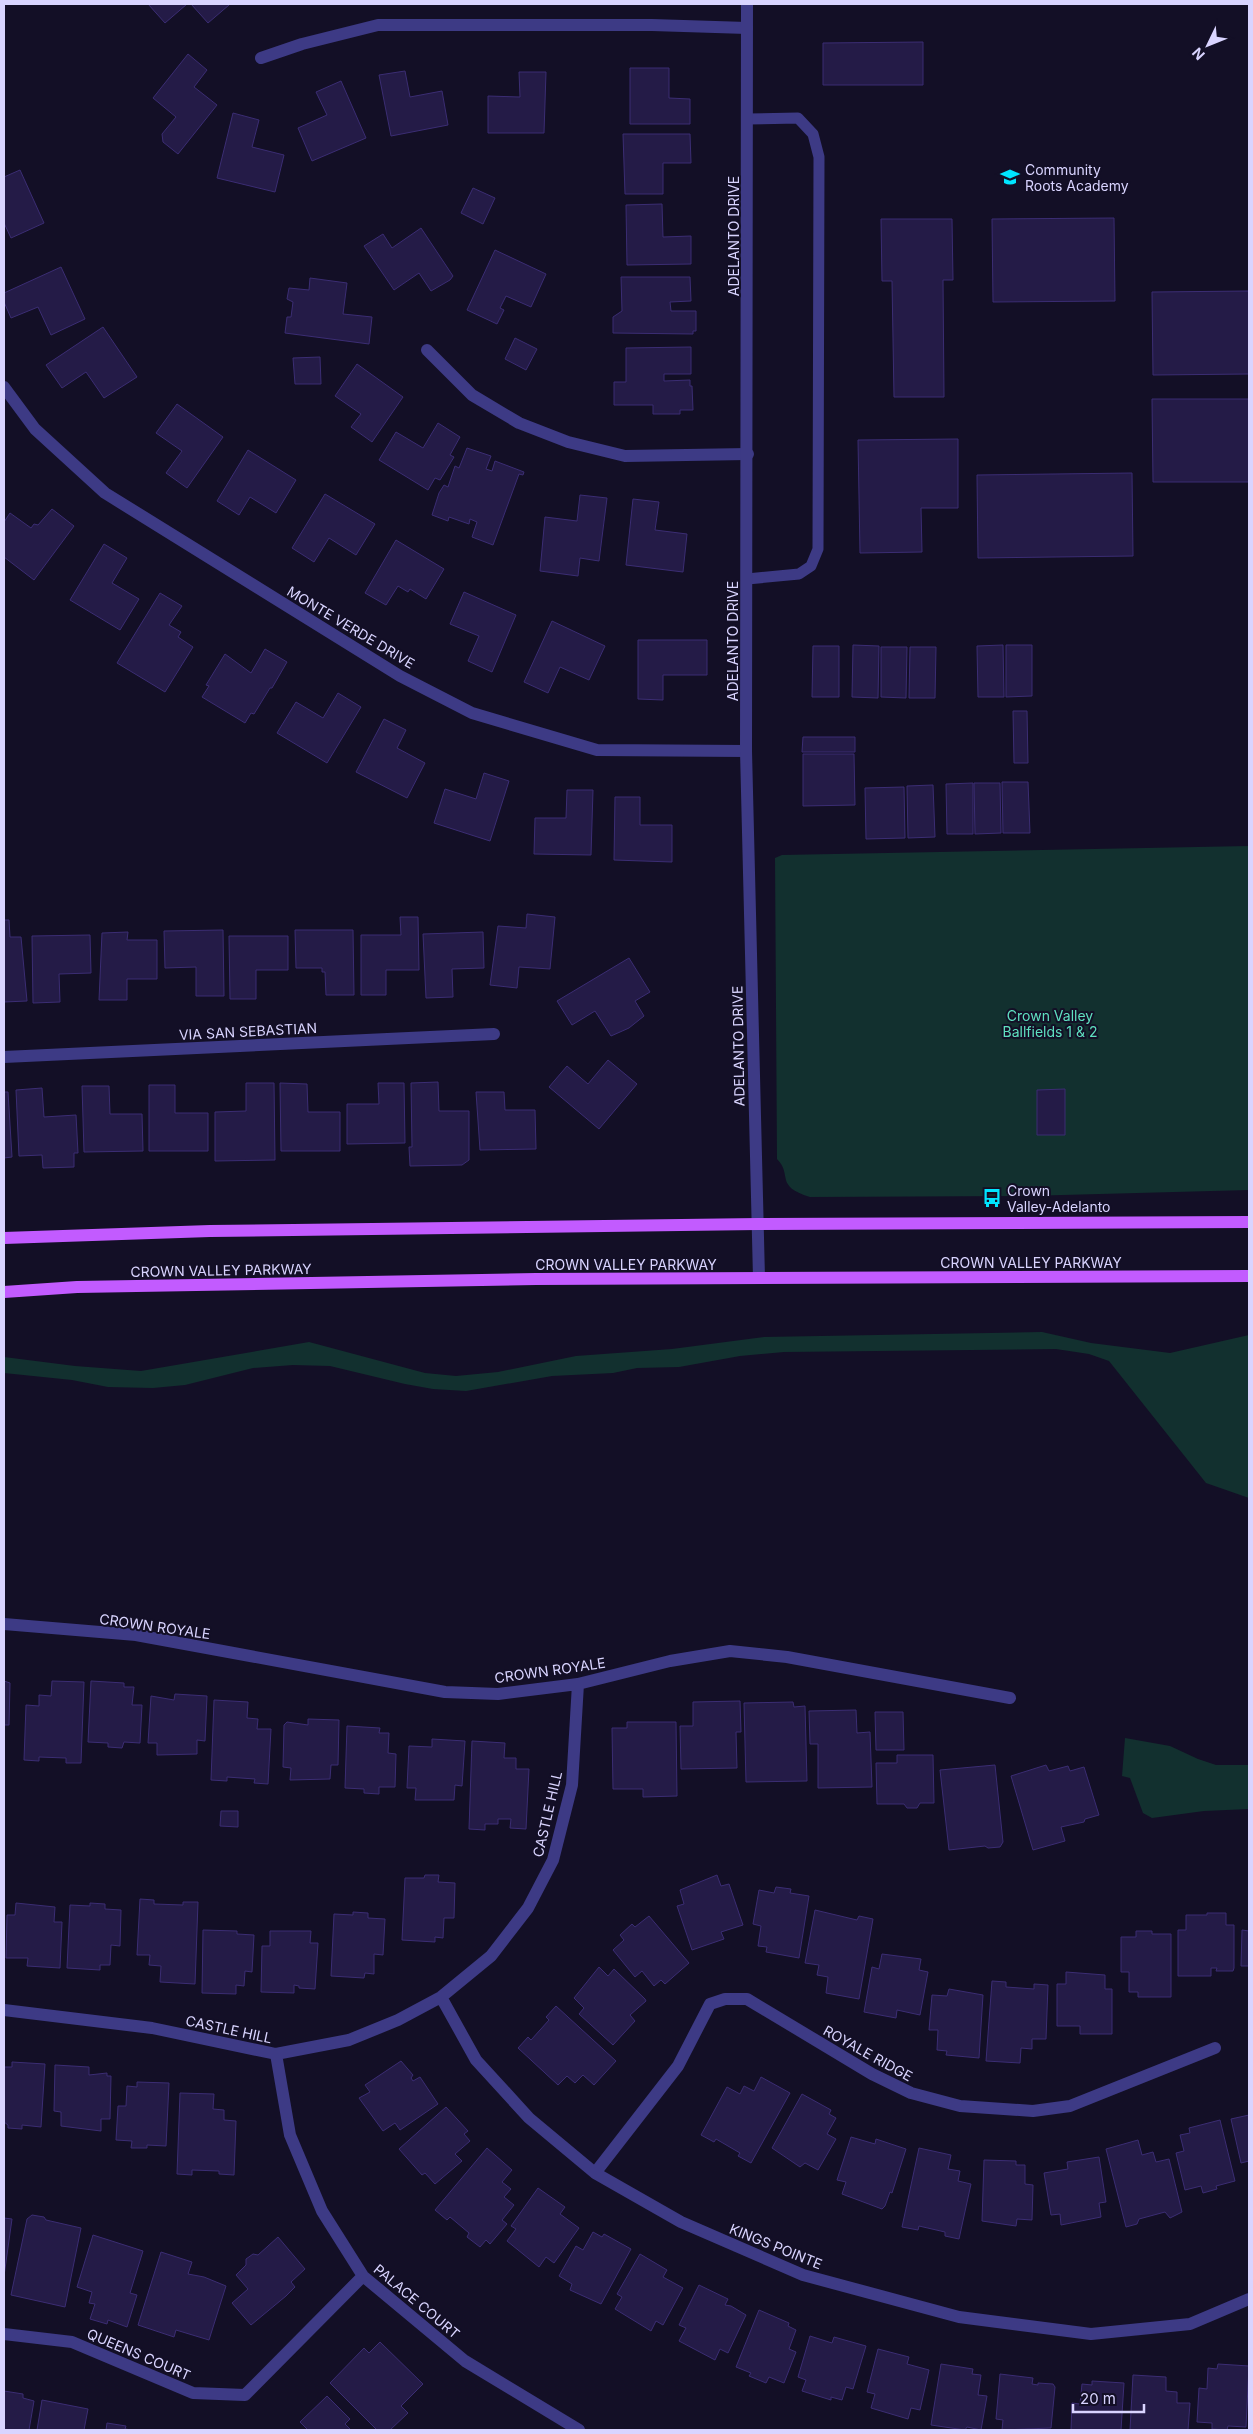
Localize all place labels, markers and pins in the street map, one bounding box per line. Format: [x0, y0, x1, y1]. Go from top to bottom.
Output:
place label: Community Roots Academy [1025, 161, 1129, 194]
school or university icon: Community Roots Academy [999, 166, 1021, 188]
place label: Crown Valley-Adelanto [1007, 1182, 1111, 1215]
bus stop icon: Crown Valley-Adelanto [981, 1187, 1003, 1209]

